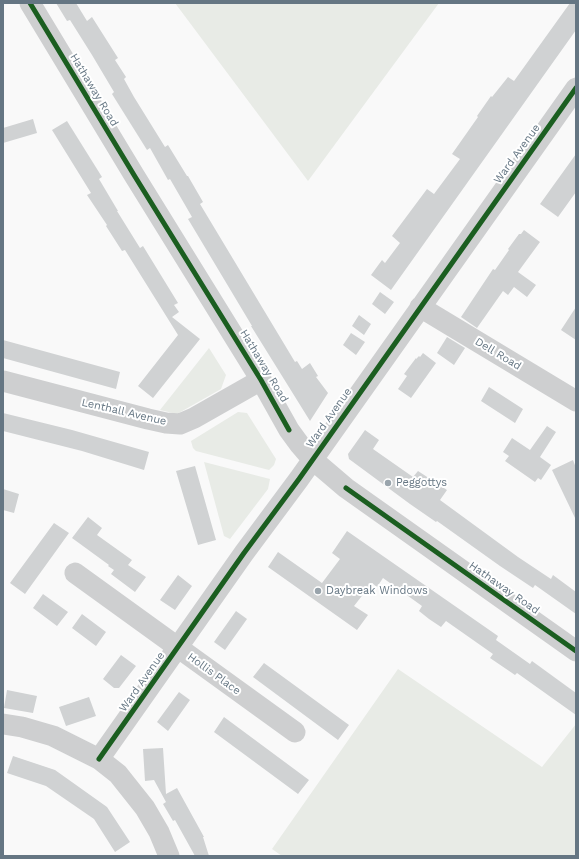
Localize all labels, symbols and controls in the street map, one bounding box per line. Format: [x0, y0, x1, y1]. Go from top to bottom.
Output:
street label: Hathaway Road [67, 51, 121, 129]
street label: Ward Avenue [491, 122, 543, 186]
street label: Hathaway Road [237, 327, 291, 405]
street label: Dell Road [472, 335, 524, 373]
street label: Ward Avenue [303, 385, 355, 451]
street label: Lenthall Avenue [80, 396, 168, 428]
place label: Peggottys [396, 476, 447, 490]
marker: Peggottys [383, 478, 393, 488]
street label: Hathaway Road [466, 559, 542, 617]
place label: Daybreak Windows [326, 584, 428, 598]
marker: Daybreak Windows [313, 586, 323, 596]
street label: Ward Avenue [116, 649, 168, 715]
street label: Hollis Place [185, 650, 243, 698]

